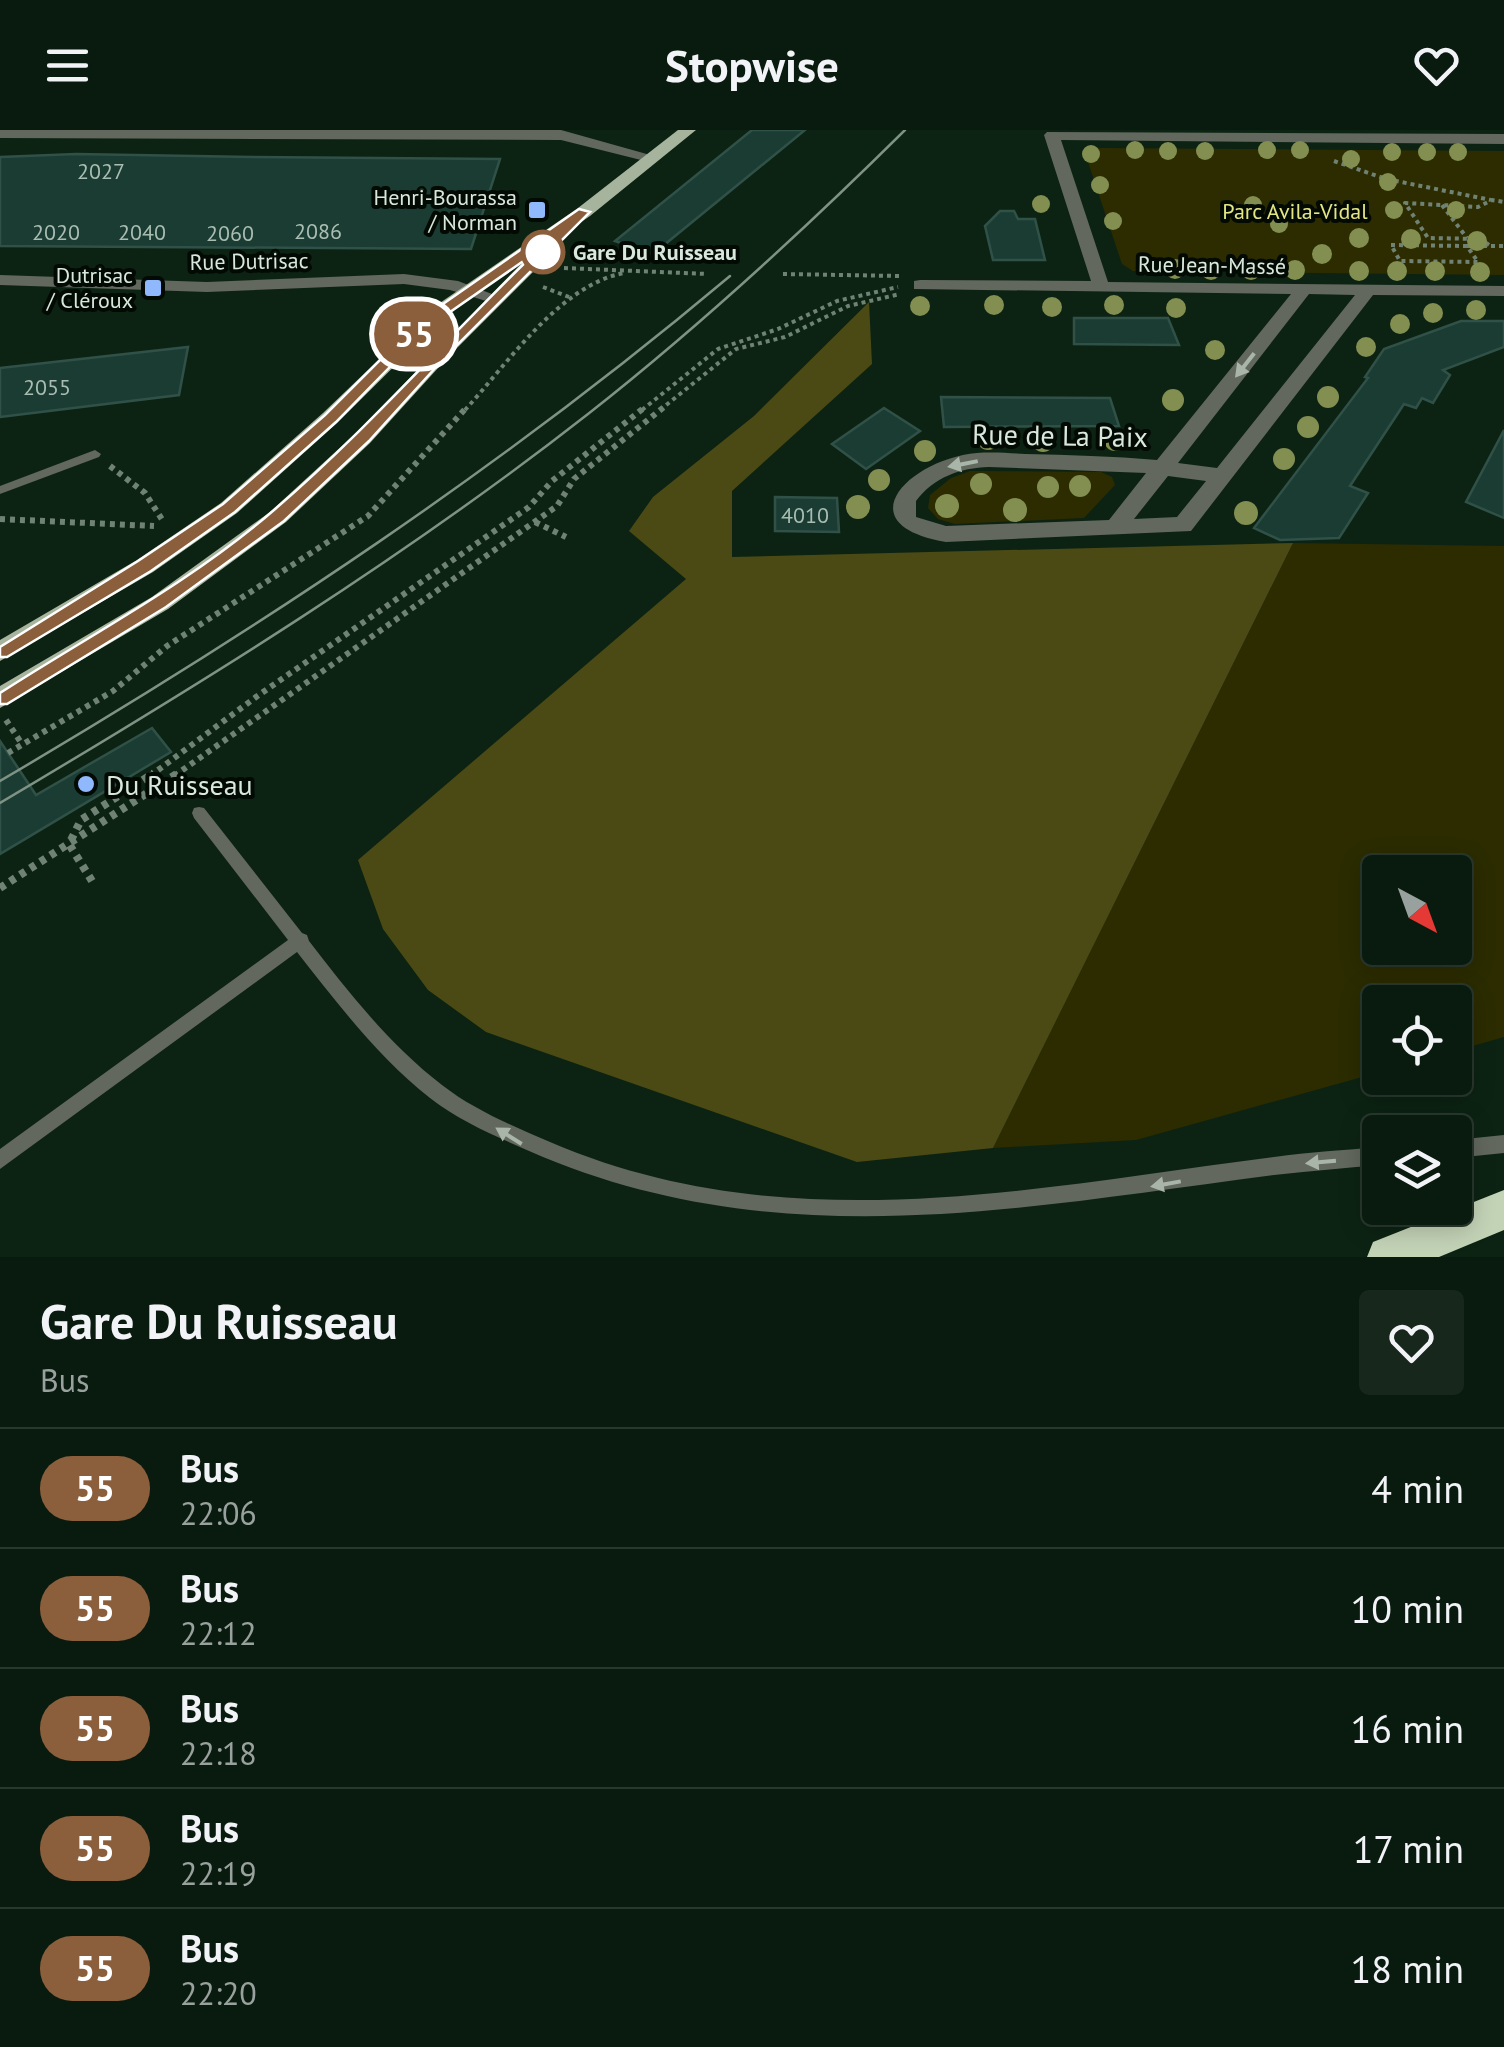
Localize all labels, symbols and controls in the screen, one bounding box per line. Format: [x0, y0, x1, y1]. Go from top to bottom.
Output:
text: Stopwise [665, 36, 839, 94]
icon: menu [40, 38, 95, 93]
icon: heart [1409, 38, 1464, 93]
house number: 2027 [77, 157, 125, 185]
place label: Henri-Bourassa / Norman [373, 183, 517, 236]
park label: Parc Avila-Vidal [1222, 197, 1368, 225]
marker: Henri-Bourassa / Norman [526, 199, 548, 221]
house number: 2086 [294, 217, 342, 245]
house number: 2020 [32, 218, 80, 246]
house number: 2040 [118, 218, 166, 246]
house number: 2060 [206, 219, 254, 247]
marker: Gare Du Ruisseau [522, 231, 564, 273]
place label: Gare Du Ruisseau [573, 238, 737, 266]
street label: Rue Dutrisac [189, 246, 309, 276]
street label: Rue Jean-Massé [1138, 250, 1286, 280]
place label: Dutrisac / Cléroux [46, 261, 133, 314]
marker: Dutrisac / Cléroux [142, 277, 164, 299]
line badge: 55 [369, 302, 459, 366]
text: 55 [394, 311, 434, 357]
one-way arrow [1235, 352, 1256, 378]
house number: 2055 [23, 373, 71, 401]
street label: Rue de La Paix [972, 415, 1148, 455]
one-way arrow [947, 457, 978, 472]
house number: 4010 [781, 501, 829, 529]
place label: Du Ruisseau [106, 766, 253, 803]
marker: Du Ruisseau [75, 773, 97, 795]
north arrow [1362, 855, 1472, 965]
map controls [1362, 855, 1472, 1225]
button: locate [1362, 985, 1472, 1095]
button: layers [1362, 1115, 1472, 1225]
one-way arrow [496, 1127, 523, 1145]
one-way arrow [1305, 1154, 1336, 1170]
one-way arrow [1150, 1177, 1181, 1192]
text: Gare Du Ruisseau [40, 1290, 398, 1352]
button: heart [1359, 1290, 1464, 1395]
text: Bus [40, 1359, 89, 1401]
text: Bus [180, 1443, 239, 1492]
text: 4 min [1371, 1464, 1464, 1513]
text: 55 [75, 1465, 115, 1511]
text: 22:06 [180, 1492, 257, 1534]
text: Bus [180, 1563, 239, 1612]
text: 10 min [1351, 1584, 1464, 1633]
text: 55 [75, 1585, 115, 1631]
text: 22:12 [180, 1612, 257, 1654]
text: Bus [180, 1683, 239, 1732]
text: 16 min [1351, 1704, 1464, 1753]
text: 55 [75, 1705, 115, 1751]
text: 22:18 [180, 1732, 257, 1774]
text: Bus [180, 1803, 239, 1852]
text: 17 min [1353, 1824, 1464, 1873]
text: 55 [75, 1825, 115, 1871]
text: 22:19 [180, 1852, 257, 1894]
text: Bus [180, 1923, 239, 1972]
text: 18 min [1351, 1944, 1464, 1993]
text: 55 [75, 1945, 115, 1991]
text: 22:20 [180, 1972, 257, 2014]

